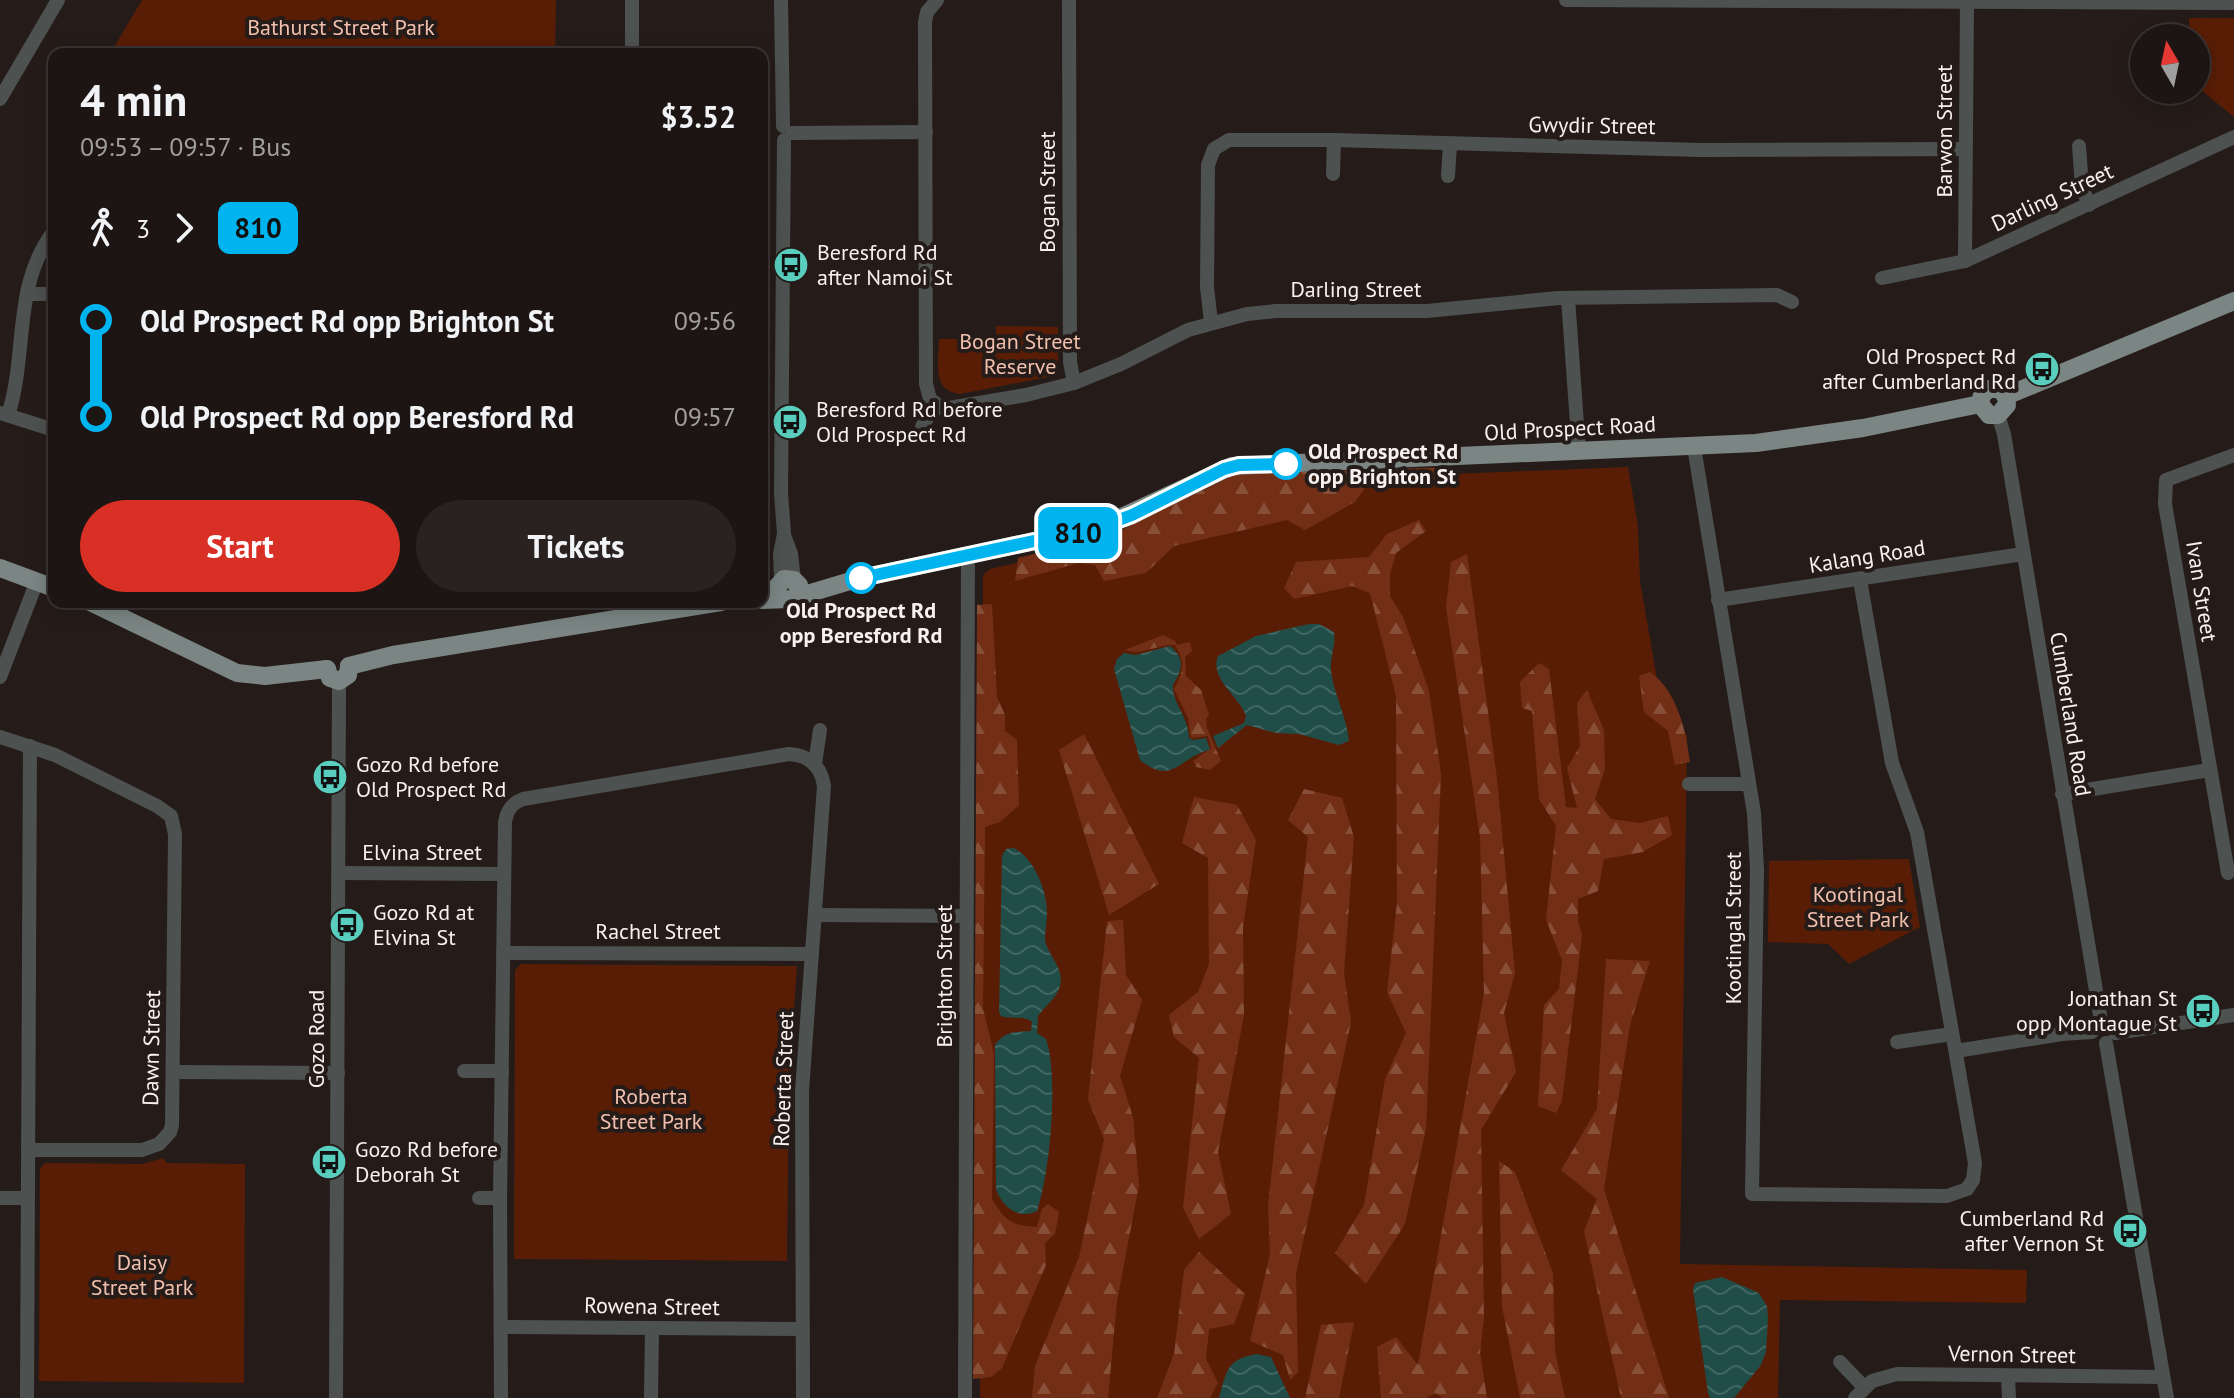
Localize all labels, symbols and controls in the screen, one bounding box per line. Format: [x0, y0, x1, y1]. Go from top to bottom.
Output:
park label: Bathurst Street Park [247, 13, 435, 41]
north arrow [2130, 24, 2210, 104]
map controls [2130, 24, 2210, 104]
street label: Barwon Street [1930, 64, 1958, 198]
text: 4 min [80, 71, 187, 128]
text: $3.52 [661, 97, 736, 136]
street label: Gwydir Street [1528, 110, 1656, 140]
text: 09:53 – 09:57 · Bus [80, 130, 291, 163]
street label: Bogan Street [1033, 131, 1061, 253]
street label: Darling Street [1987, 156, 2118, 237]
icon: walk [80, 206, 124, 250]
icon: forward [162, 206, 206, 250]
text: 810 [234, 209, 282, 246]
text: 3 [136, 212, 150, 245]
place label: Beresford Rd after Namoi St [817, 238, 953, 291]
bus stop icon: Beresford Rd after Namoi St [772, 246, 810, 284]
street label: Darling Street [1290, 275, 1422, 303]
text: Old Prospect Rd opp Brighton St [140, 301, 554, 340]
text: 09:56 [674, 304, 736, 337]
park label: Bogan Street Reserve [959, 327, 1081, 380]
place label: Old Prospect Rd after Cumberland Rd [1822, 342, 2016, 395]
bus stop icon: Old Prospect Rd after Cumberland Rd [2023, 350, 2061, 388]
place label: Beresford Rd before Old Prospect Rd [816, 395, 1003, 448]
text: Old Prospect Rd opp Beresford Rd [140, 397, 574, 436]
text: 09:57 [674, 400, 736, 433]
bus stop icon: Beresford Rd before Old Prospect Rd [771, 403, 809, 441]
street label: Old Prospect Road [1483, 410, 1657, 446]
place label: Old Prospect Rd opp Brighton St [1308, 437, 1458, 490]
marker: Old Prospect Rd opp Brighton St [1271, 449, 1301, 479]
button: Start [80, 500, 400, 592]
button: Tickets [416, 500, 736, 592]
line badge: 810 [1032, 507, 1124, 559]
text: 810 [1054, 514, 1102, 551]
street label: Kalang Road [1807, 533, 1927, 579]
street label: Ivan Street [2180, 538, 2224, 644]
marker: Old Prospect Rd opp Beresford Rd [846, 563, 876, 593]
place label: Old Prospect Rd opp Beresford Rd [780, 596, 942, 649]
street label: Cumberland Road [2044, 630, 2098, 798]
place label: Gozo Rd before Old Prospect Rd [356, 750, 506, 803]
bus stop icon: Gozo Rd before Old Prospect Rd [311, 758, 349, 796]
street label: Elvina Street [362, 838, 482, 866]
street label: Kootingal Street [1719, 851, 1747, 1004]
park label: Kootingal Street Park [1807, 880, 1910, 933]
place label: Gozo Rd at Elvina St [373, 898, 475, 951]
street label: Brighton Street [930, 904, 958, 1048]
bus stop icon: Gozo Rd at Elvina St [328, 906, 366, 944]
street label: Rachel Street [595, 917, 721, 945]
place label: Jonathan St opp Montague St [2016, 984, 2178, 1037]
street label: Dawn Street [136, 989, 166, 1106]
street label: Gozo Road [302, 990, 330, 1088]
bus stop icon: Jonathan St opp Montague St [2184, 992, 2222, 1030]
street label: Roberta Street [767, 1010, 799, 1147]
park label: Roberta Street Park [600, 1082, 703, 1135]
place label: Gozo Rd before Deborah St [355, 1135, 498, 1188]
bus stop icon: Gozo Rd before Deborah St [310, 1143, 348, 1181]
place label: Cumberland Rd after Vernon St [1960, 1204, 2105, 1257]
bus stop icon: Cumberland Rd after Vernon St [2111, 1212, 2149, 1250]
park label: Daisy Street Park [91, 1248, 194, 1301]
street label: Rowena Street [584, 1291, 721, 1321]
street label: Vernon Street [1947, 1339, 2077, 1369]

